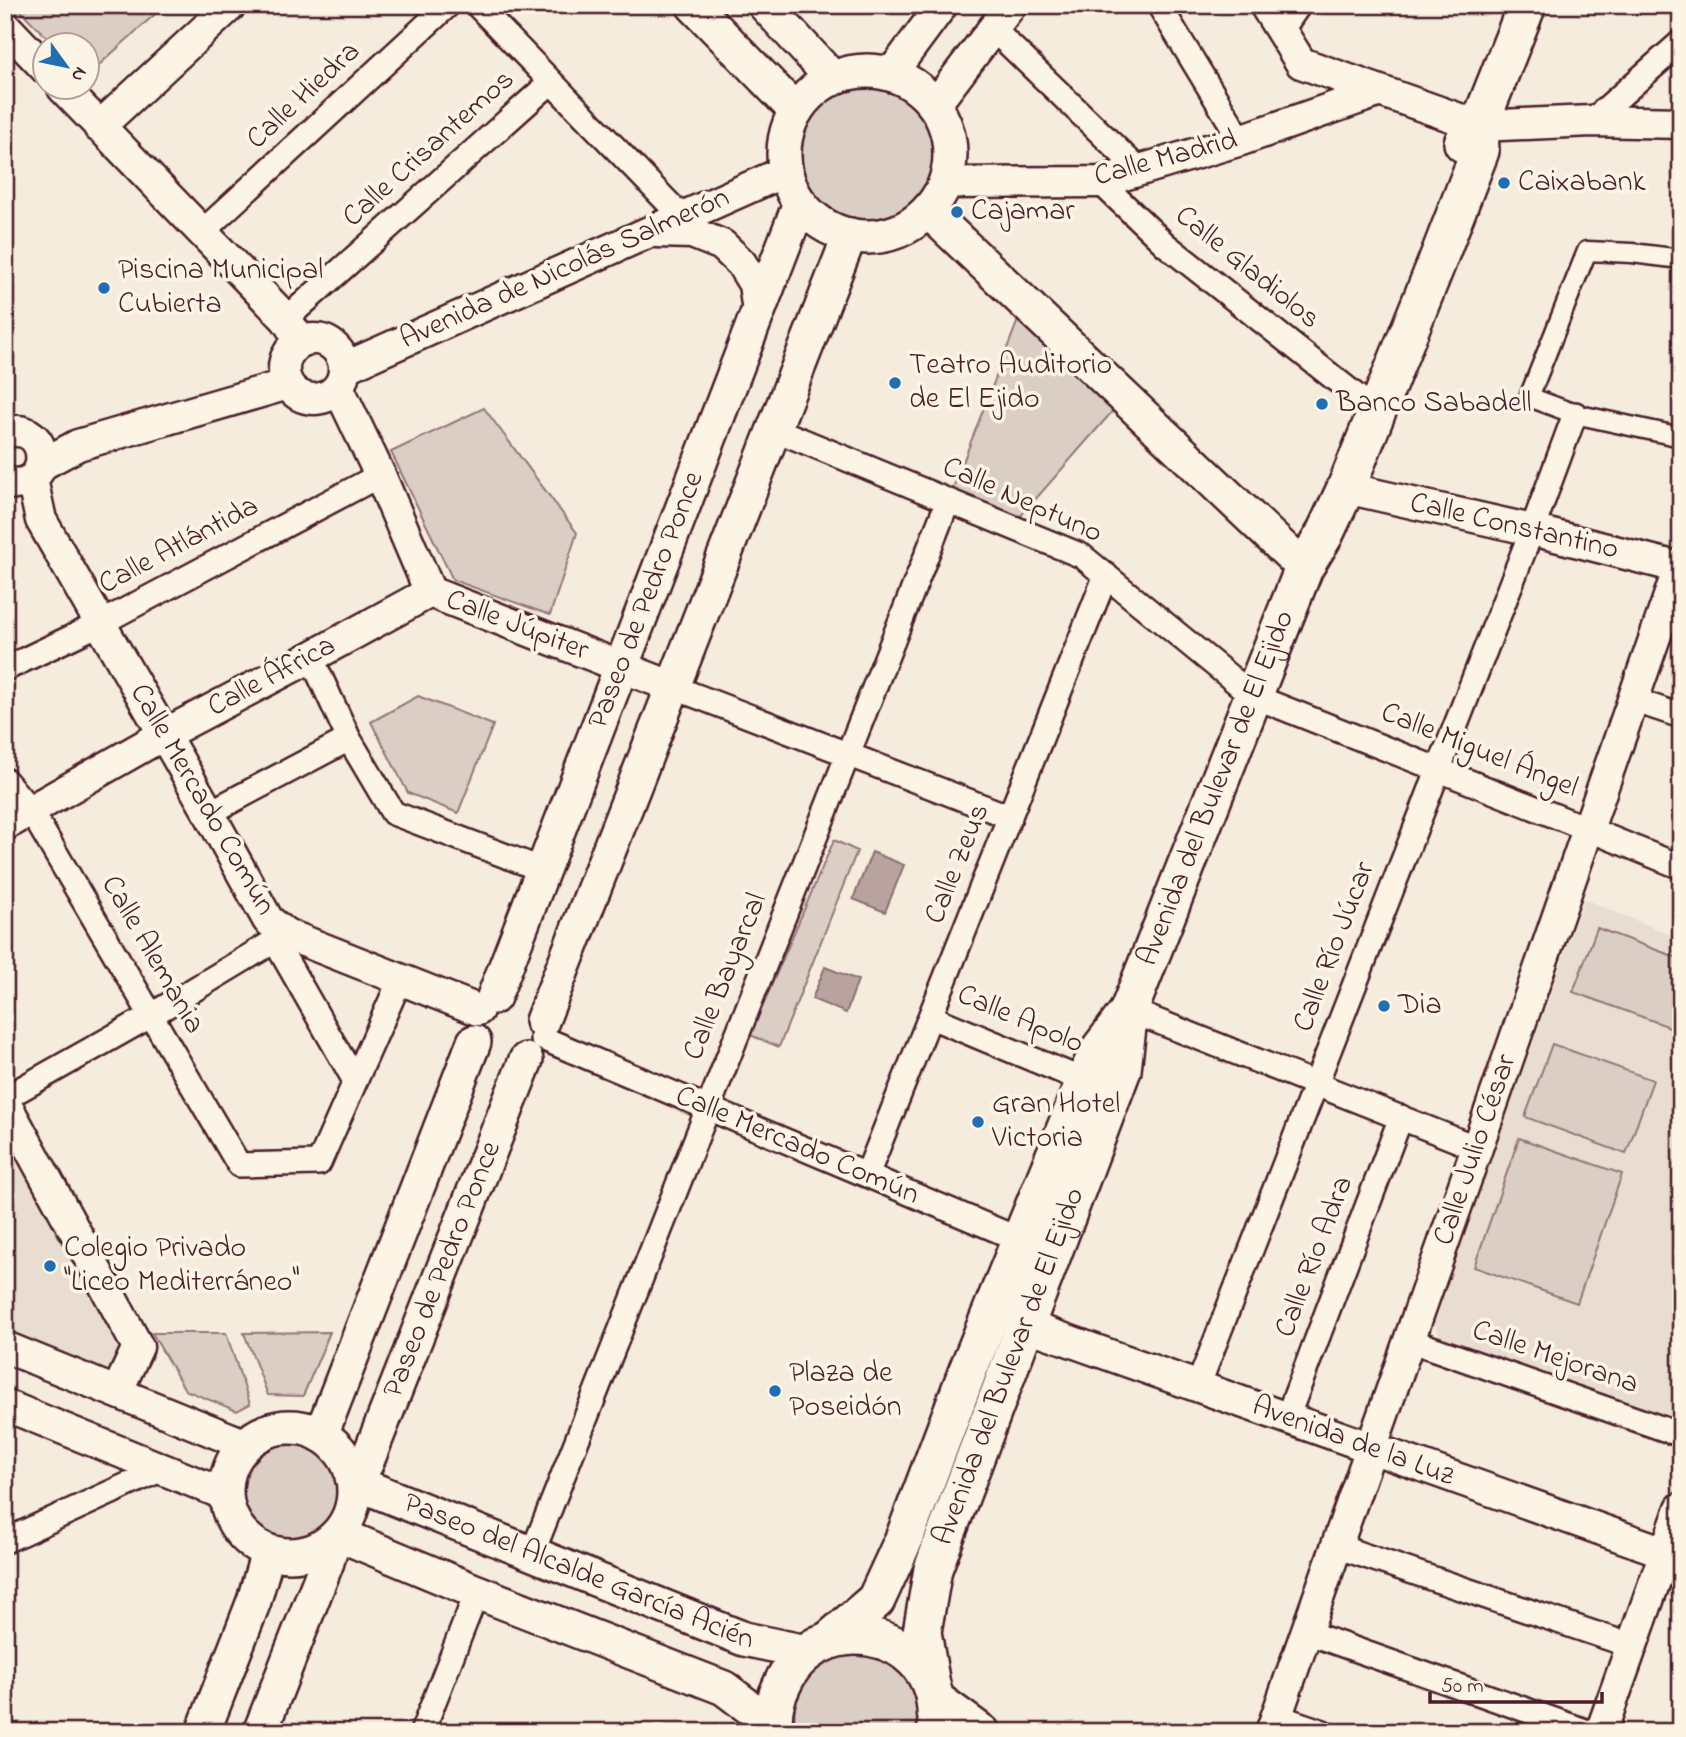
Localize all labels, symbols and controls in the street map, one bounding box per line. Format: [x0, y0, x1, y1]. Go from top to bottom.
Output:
street label: Calle Hiedra [237, 31, 371, 161]
north arrow [32, 32, 102, 102]
street label: Calle Crisantemos [333, 59, 525, 239]
text: N [63, 61, 93, 87]
street label: Calle Madrid [1090, 119, 1243, 199]
place label: Caixabank [1518, 161, 1647, 205]
marker: Caixabank [1496, 175, 1512, 191]
street label: Avenida de Nicolás Salmerón [393, 176, 737, 362]
place label: Cajamar [971, 190, 1075, 234]
street label: Calle Gladiolos [1165, 195, 1329, 341]
marker: Cajamar [949, 204, 965, 220]
place label: Piscina Municipal Cubierta [118, 249, 323, 327]
marker: Piscina Municipal Cubierta [96, 280, 112, 296]
place label: Teatro Auditorio de El Ejido [909, 344, 1112, 422]
marker: Teatro Auditorio de El Ejido [887, 375, 903, 391]
place label: Banco Sabadell [1335, 382, 1531, 426]
marker: Banco Sabadell [1314, 396, 1330, 412]
street label: Calle Neptuno [935, 446, 1109, 556]
street label: Paseo de Pedro Ponce [577, 465, 717, 735]
street label: Calle Constantino [1405, 482, 1623, 572]
street label: Calle Atlántida [91, 485, 267, 607]
street label: Calle Júpiter [439, 579, 596, 674]
street label: Avenida del Bulevar de El Ejido [1126, 604, 1307, 973]
street label: Calle África [200, 625, 344, 729]
street label: Calle Mercado Común [118, 676, 286, 924]
street label: Calle Miguel Ángel [1374, 691, 1584, 811]
street label: Calle Zeus [914, 797, 1002, 931]
street label: Calle Río Júcar [1282, 855, 1388, 1039]
street label: Calle Alemania [89, 868, 215, 1042]
street label: Calle Bayarcal [672, 887, 780, 1067]
street label: Calle Apolo [950, 974, 1090, 1066]
place label: Dia [1397, 984, 1442, 1028]
marker: Dia [1376, 998, 1392, 1014]
street label: Calle Julio César [1423, 1048, 1530, 1252]
street label: Calle Mercado Común [668, 1075, 926, 1217]
place label: Gran Hotel Victoria [991, 1083, 1120, 1161]
marker: Gran Hotel Victoria [970, 1114, 986, 1130]
street label: Paseo de Pedro Ponce [372, 1134, 514, 1405]
street label: Calle Río Adra [1264, 1170, 1366, 1344]
street label: Avenida del Bulevar de El Ejido [922, 1182, 1097, 1552]
place label: Colegio Privado "Liceo Mediterráneo" [64, 1227, 300, 1305]
marker: Colegio Privado "Liceo Mediterráneo" [42, 1258, 58, 1274]
street label: Calle Mejorana [1466, 1309, 1644, 1407]
place label: Plaza de Poseidón [789, 1352, 902, 1430]
marker: Plaza de Poseidón [767, 1383, 783, 1399]
street label: Avenida de la Luz [1246, 1385, 1461, 1499]
street label: Paseo del Alcalde García Acién [396, 1482, 757, 1662]
scale bar [1430, 1660, 1602, 1704]
text: 50 m [1441, 1672, 1484, 1702]

